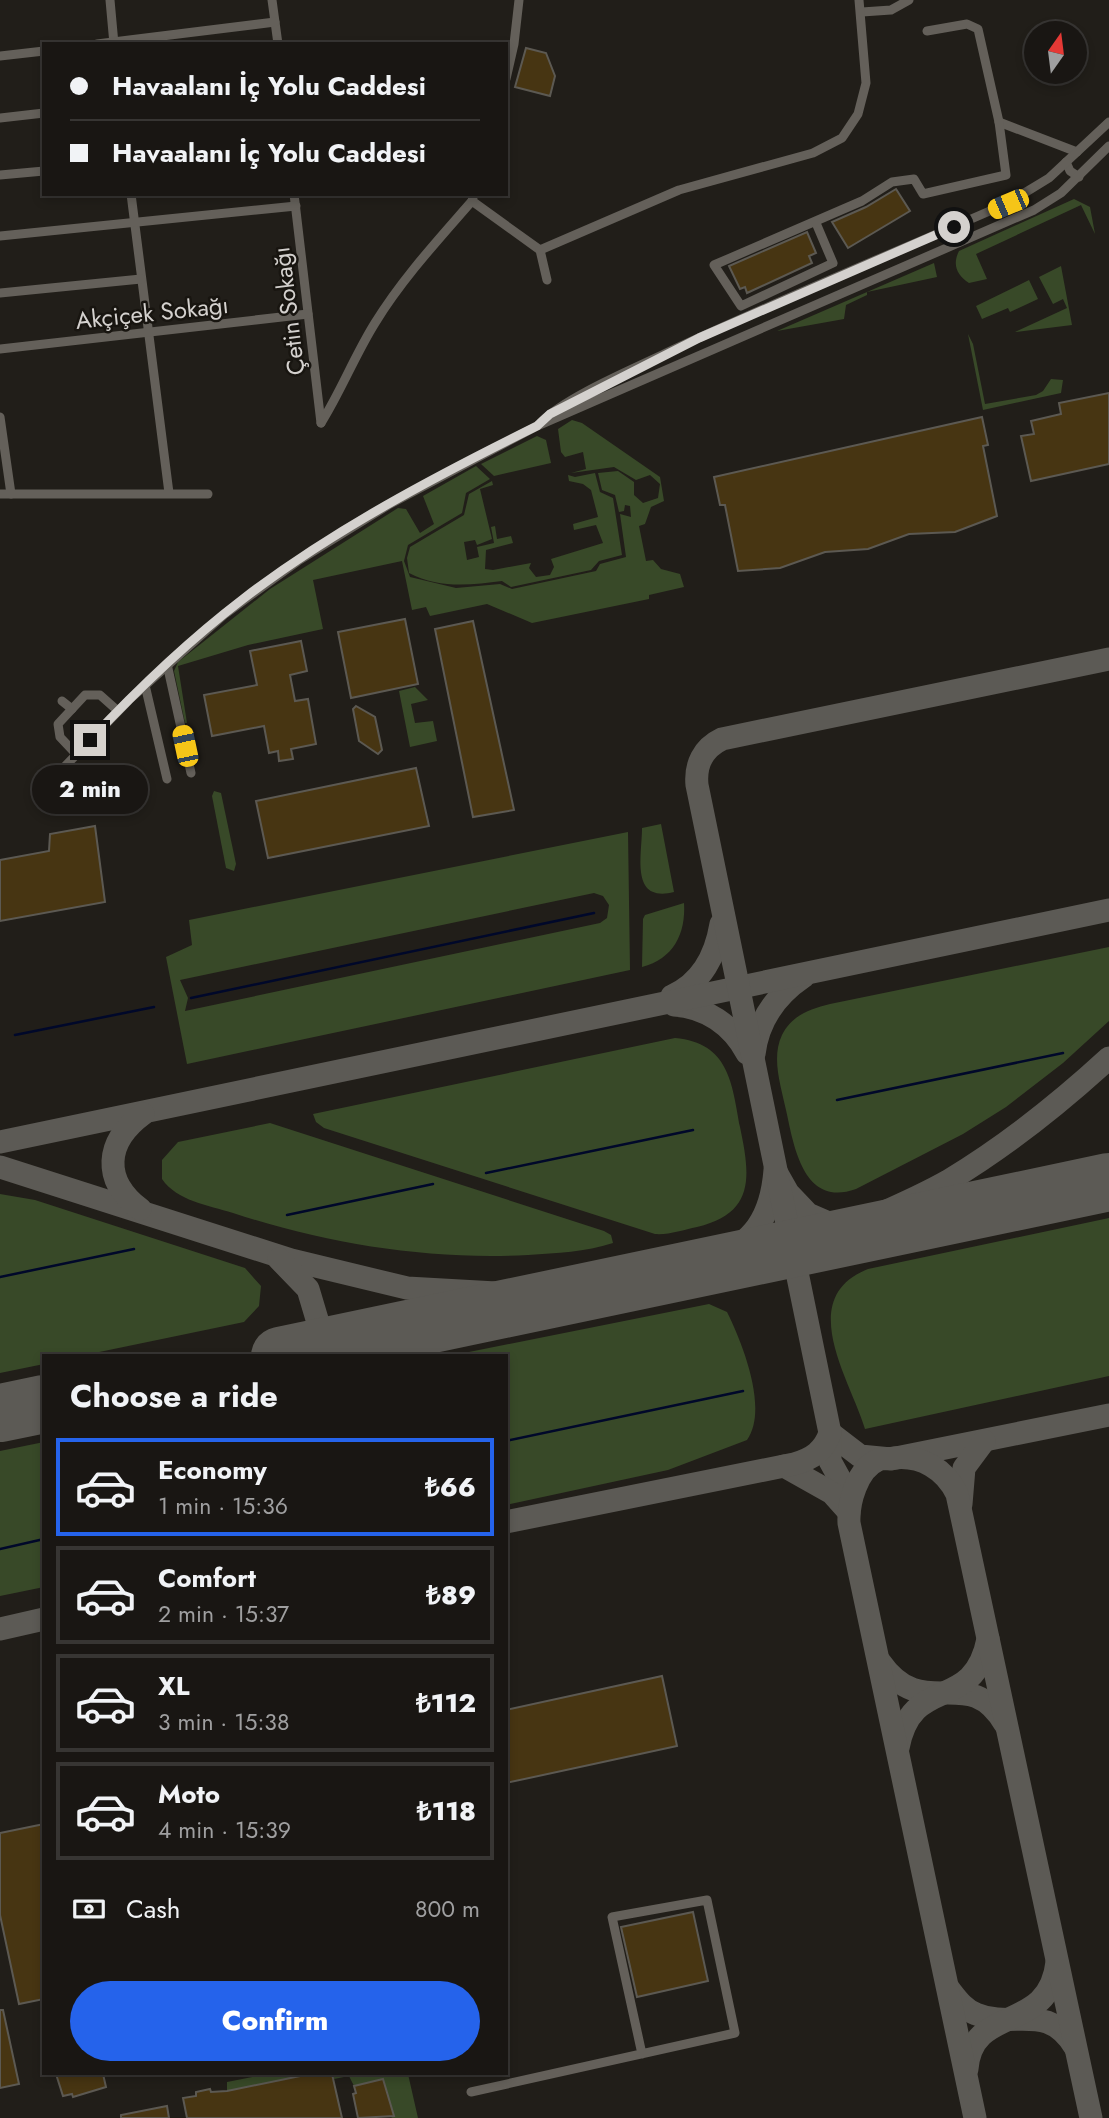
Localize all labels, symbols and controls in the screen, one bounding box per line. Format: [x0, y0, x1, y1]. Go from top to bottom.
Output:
north arrow [1024, 21, 1087, 84]
map controls [1024, 21, 1087, 84]
text: Havaalanı İç Yolu Caddesi [112, 67, 426, 105]
text: Havaalanı İç Yolu Caddesi [112, 134, 426, 172]
car [985, 186, 1032, 222]
route start [938, 211, 970, 243]
street label: Çetin Sokağı [263, 245, 314, 377]
street label: Akçiçek Sokağı [74, 287, 230, 338]
car [171, 723, 200, 769]
route end [74, 724, 106, 756]
callout: 2 min [32, 764, 148, 814]
text: 2 min [59, 772, 121, 806]
text: Choose a ride [70, 1373, 278, 1419]
text: Economy [158, 1451, 267, 1489]
icon: car [74, 1456, 137, 1519]
text: ₺66 [425, 1468, 476, 1506]
text: 1 min · 15:36 [158, 1489, 288, 1523]
text: Comfort [158, 1559, 256, 1597]
icon: car [74, 1564, 137, 1627]
text: ₺89 [426, 1576, 476, 1614]
text: 2 min · 15:37 [158, 1597, 289, 1631]
text: XL [158, 1667, 190, 1705]
icon: car [74, 1672, 137, 1735]
text: ₺112 [416, 1684, 476, 1722]
text: 3 min · 15:38 [158, 1705, 290, 1739]
text: Moto [158, 1775, 220, 1813]
icon: car [74, 1780, 137, 1843]
text: ₺118 [417, 1792, 476, 1830]
text: 4 min · 15:39 [158, 1813, 291, 1847]
icon: cash [70, 1890, 108, 1928]
text: Cash [126, 1890, 180, 1928]
text: 800 m [415, 1892, 480, 1926]
button: Confirm [70, 1981, 480, 2061]

